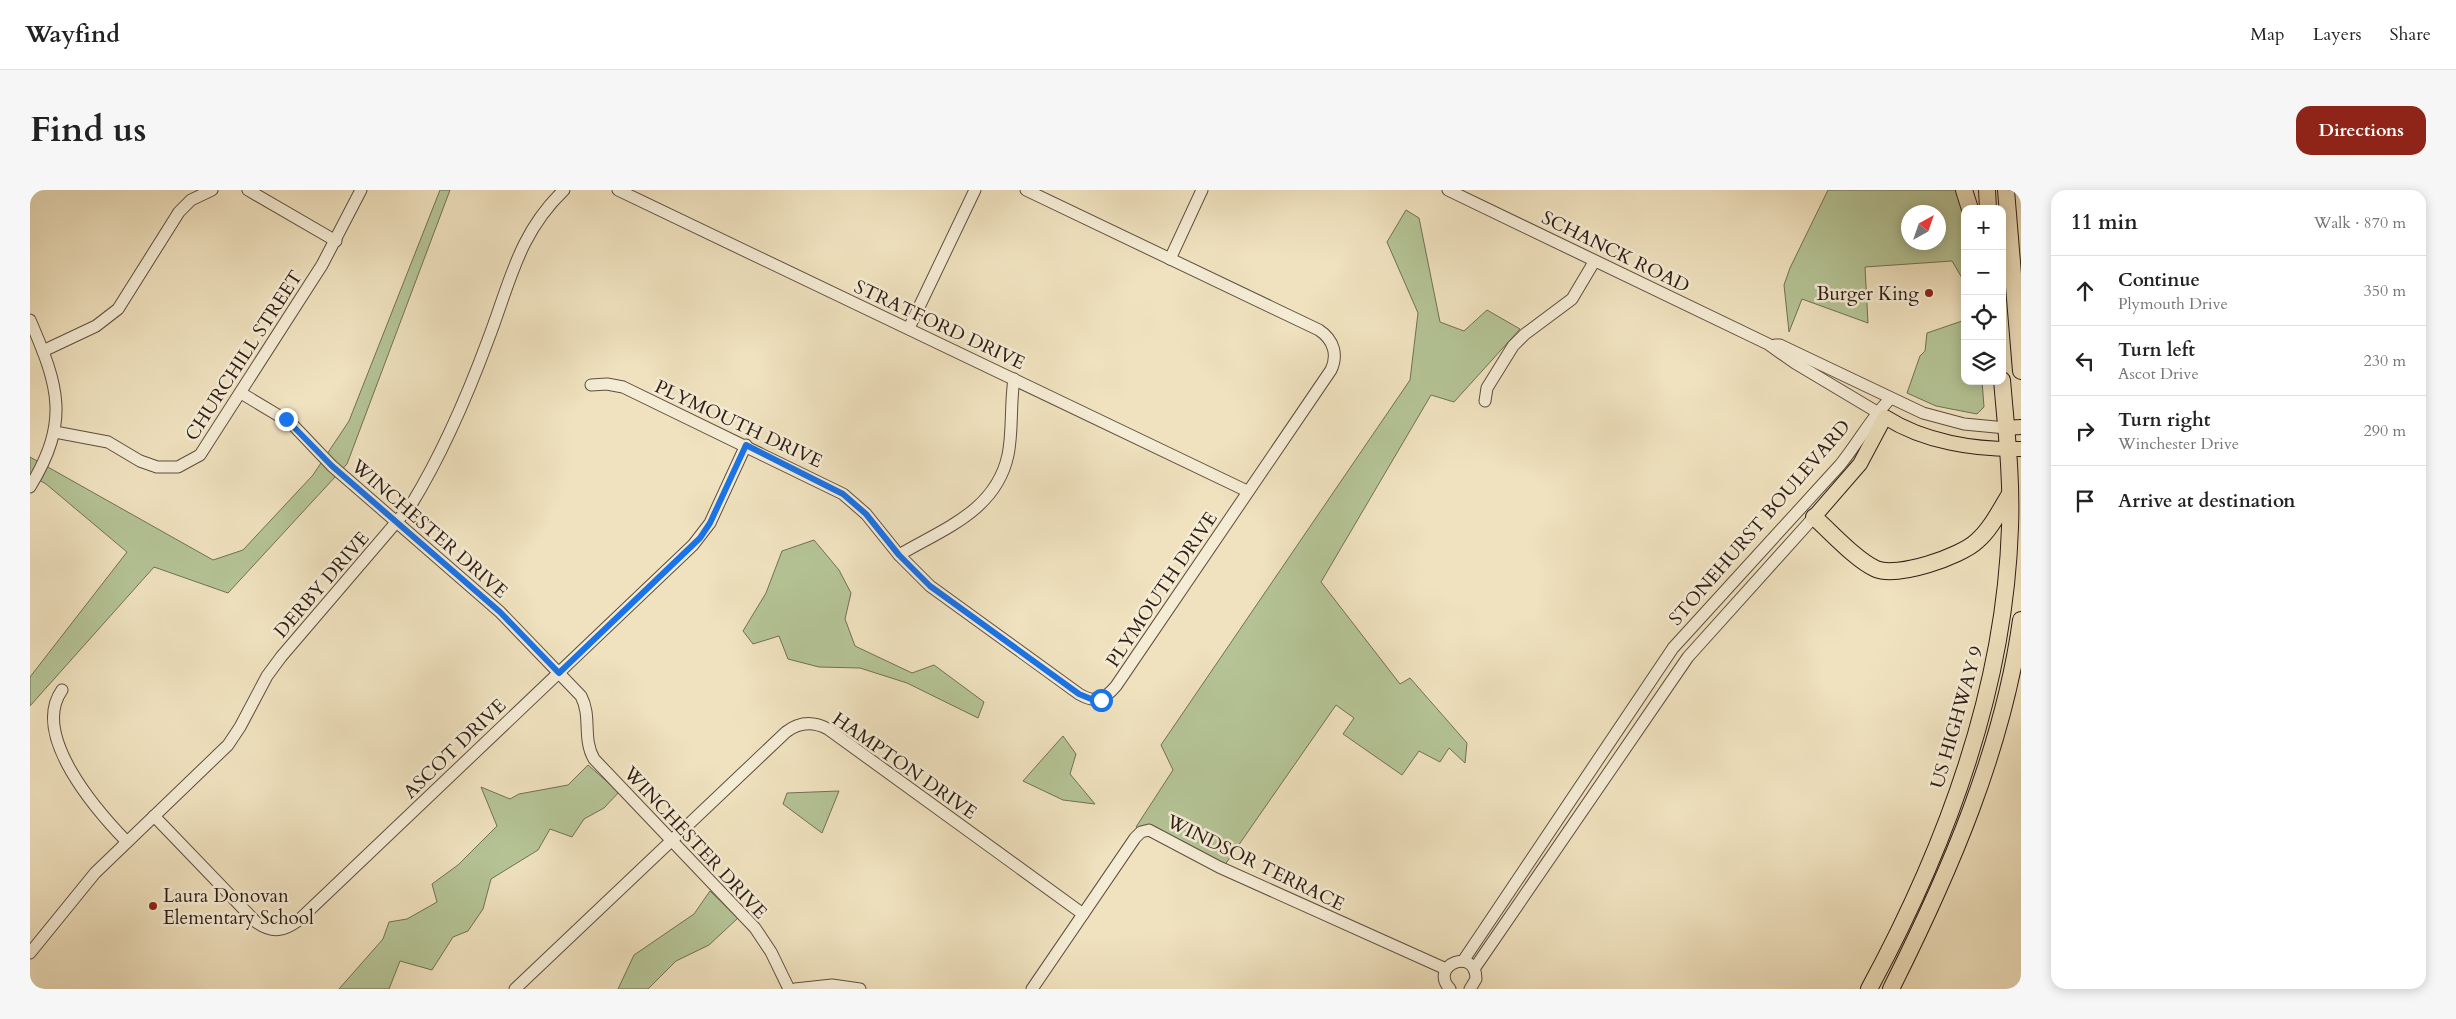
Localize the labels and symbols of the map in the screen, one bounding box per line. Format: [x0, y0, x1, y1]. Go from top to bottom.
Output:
street label: SCHANCK ROAD [1537, 205, 1694, 299]
north arrow [1901, 205, 1946, 250]
street label: CHURCHILL STREET [179, 265, 309, 446]
street label: STRATFORD DRIVE [850, 274, 1029, 376]
place label: Burger King [1816, 281, 1919, 307]
marker: Burger King [1923, 287, 1935, 299]
street label: PLYMOUTH DRIVE [650, 374, 827, 474]
route end [275, 408, 298, 431]
street label: STONEHURST BOULEVARD [1663, 414, 1857, 631]
street label: WINCHESTER DRIVE [345, 453, 513, 604]
street label: PLYMOUTH DRIVE [1100, 507, 1224, 672]
street label: DERBY DRIVE [268, 526, 375, 643]
street label: US HIGHWAY 9 [1924, 643, 1990, 791]
route start [1090, 689, 1113, 712]
street label: ASCOT DRIVE [398, 693, 512, 805]
street label: HAMPTON DRIVE [827, 706, 982, 826]
street label: WINCHESTER DRIVE [617, 760, 773, 925]
street label: WINDSOR TERRACE [1161, 808, 1349, 917]
place label: Laura Donovan Elementary School [163, 883, 314, 931]
marker: Laura Donovan Elementary School [147, 900, 159, 912]

